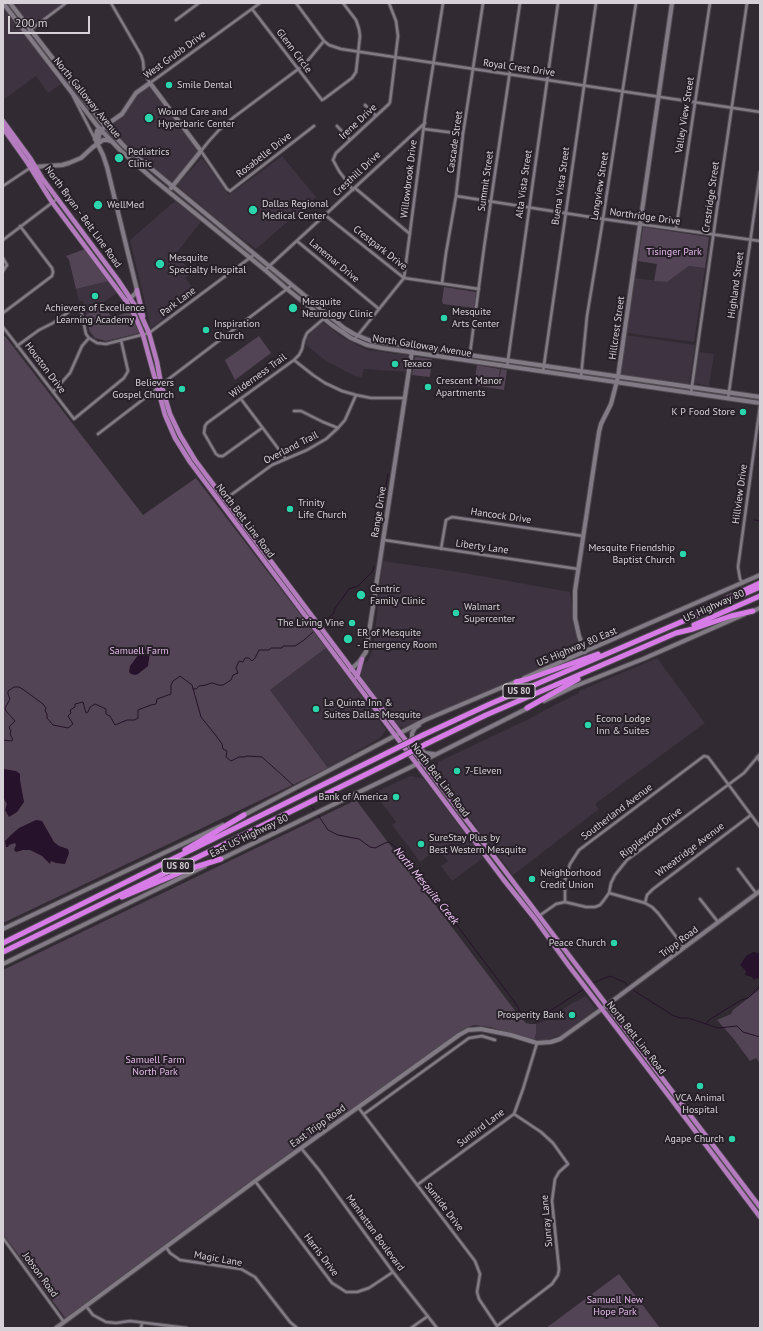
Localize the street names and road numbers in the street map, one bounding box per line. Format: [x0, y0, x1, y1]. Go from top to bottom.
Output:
street label: Glenn Circle [274, 27, 314, 75]
street label: West Grubb Drive [142, 28, 208, 82]
street label: North Galloway Avenue [51, 55, 123, 141]
street label: Royal Crest Drive [482, 57, 556, 79]
street label: Valley View Street [673, 76, 697, 154]
street label: Irene Drive [337, 102, 379, 142]
street label: Cascade Street [445, 110, 465, 174]
street label: Rosabelle Drive [234, 130, 294, 180]
street label: Willowbrook Drive [398, 139, 420, 219]
street label: Buena Vista Street [550, 146, 572, 226]
street label: Cresthill Drive [331, 149, 383, 199]
street label: Alta Vista Street [513, 149, 535, 219]
street label: Summit Street [476, 150, 496, 212]
street label: Longview Street [589, 151, 611, 221]
street label: Crestridge Street [700, 161, 722, 233]
street label: North Bryan - Belt Line Road [42, 164, 124, 270]
street label: Northridge Drive [609, 206, 681, 228]
street label: Crestpark Drive [351, 223, 409, 273]
street label: Lanemar Drive [306, 236, 362, 286]
street label: Highland Street [725, 251, 747, 319]
street label: Park Lane [158, 285, 198, 319]
street label: Hillcrest Street [607, 295, 627, 361]
street label: North Galloway Avenue [371, 332, 473, 360]
street label: Houston Drive [22, 340, 68, 396]
street label: Wilderness Trail [227, 351, 289, 401]
street label: Overland Trail [262, 429, 320, 467]
street label: Hillview Drive [730, 463, 750, 525]
street label: North Belt Line Road [213, 482, 277, 560]
street label: Range Drive [369, 485, 389, 539]
street label: Hancock Drive [470, 506, 532, 526]
street label: Liberty Lane [455, 537, 509, 557]
street label: US Highway 80 [682, 587, 746, 625]
street label: US Highway 80 East [535, 625, 619, 669]
road number: US 80 [503, 684, 535, 698]
street label: North Belt Line Road [408, 741, 472, 819]
street label: Southerland Avenue [579, 781, 655, 843]
street label: Ripplewood Drive [617, 805, 685, 861]
street label: East US Highway 80 [208, 812, 290, 860]
street label: Wheatridge Avenue [653, 820, 727, 880]
road number: US 80 [162, 859, 194, 873]
street label: Tripp Road [657, 924, 701, 960]
street label: North Belt Line Road [604, 999, 668, 1077]
street label: East Tripp Road [288, 1102, 348, 1150]
street label: Sunbird Lane [455, 1106, 507, 1150]
street label: Suntide Drive [422, 1180, 466, 1234]
street label: Manhattan Boulevard [343, 1192, 407, 1274]
street label: Sunray Lane [539, 1194, 555, 1248]
street label: Harris Drive [301, 1231, 341, 1279]
street label: Magic Lane [193, 1249, 243, 1269]
street label: Jobson Road [20, 1250, 60, 1300]

